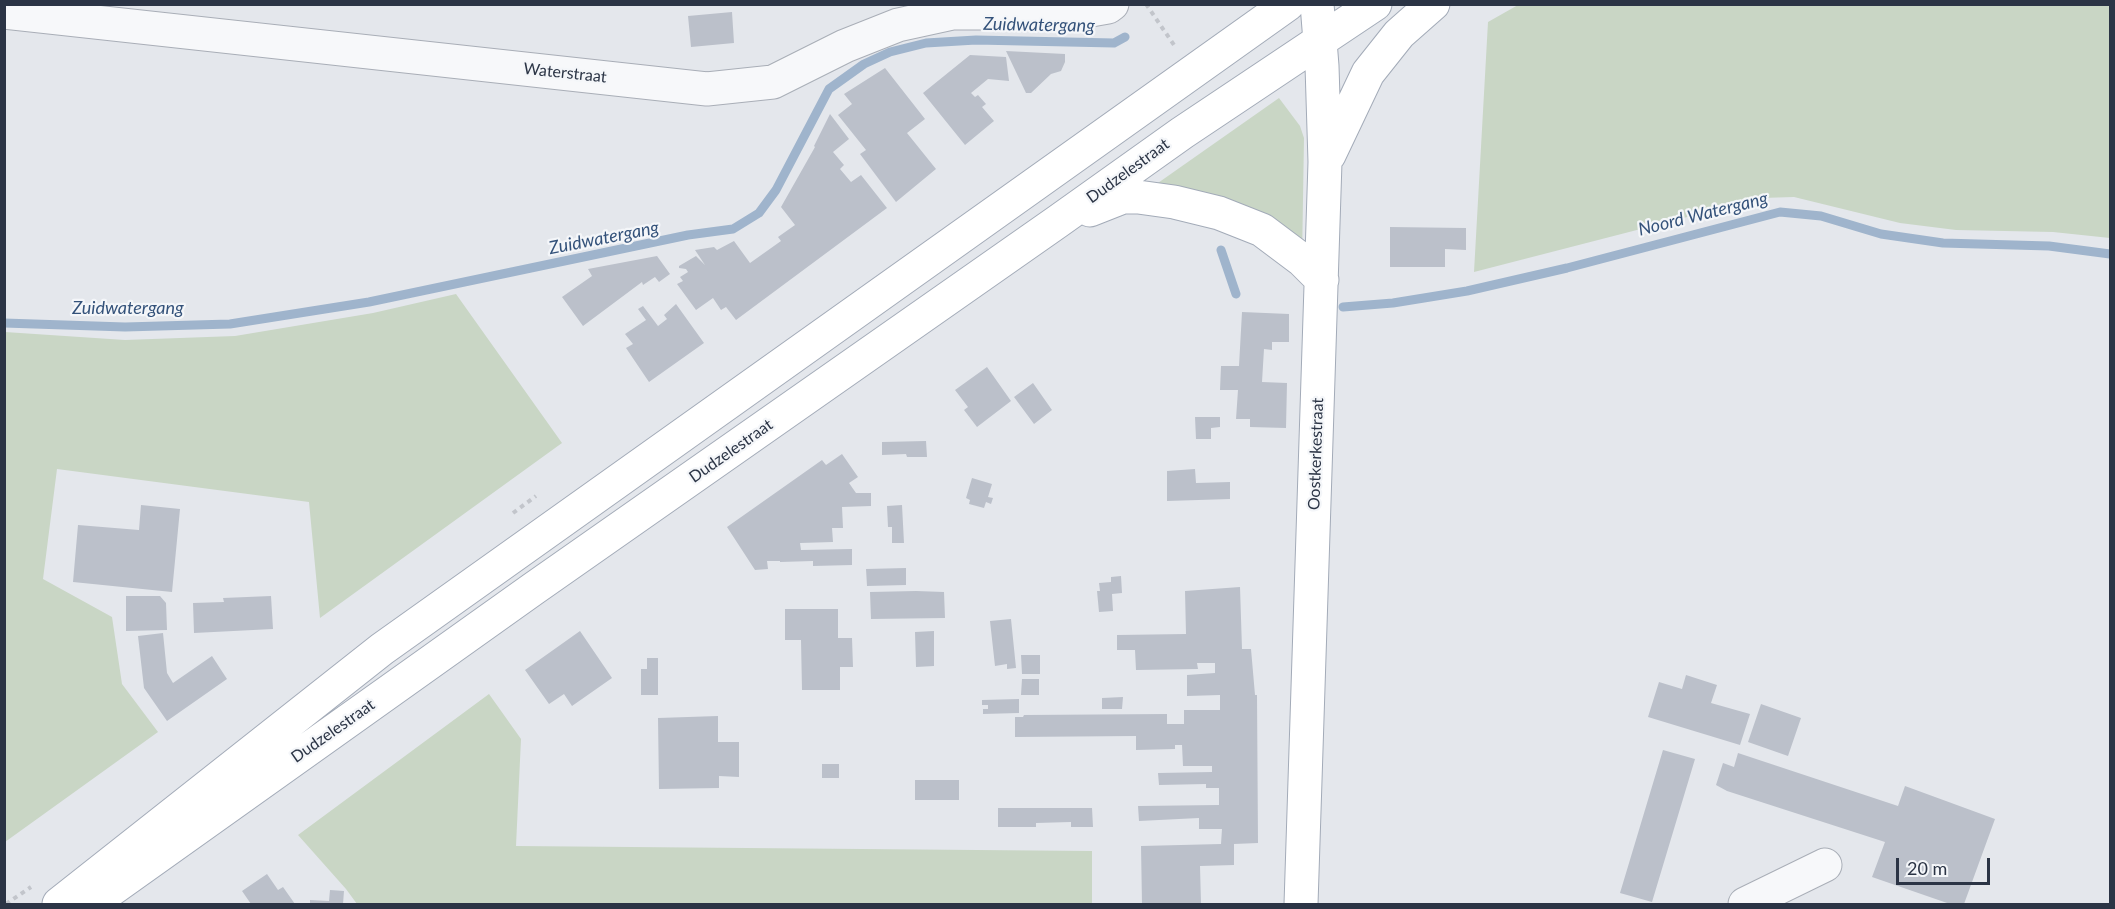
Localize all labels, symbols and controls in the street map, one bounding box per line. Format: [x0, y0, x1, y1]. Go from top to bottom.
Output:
water label: Zuidwatergang [983, 13, 1095, 37]
street label: Waterstraat [523, 59, 607, 87]
street label: Dudzelestraat [1083, 135, 1173, 207]
water label: Noord Watergang [1636, 187, 1770, 241]
water label: Zuidwatergang [547, 217, 661, 259]
water label: Zuidwatergang [72, 297, 184, 319]
street label: Oostkerkestraat [1304, 397, 1328, 511]
street label: Dudzelestraat [686, 415, 776, 487]
street label: Dudzelestraat [288, 695, 378, 767]
scale bar [1899, 846, 1994, 884]
text: 20 m [1907, 857, 1947, 879]

